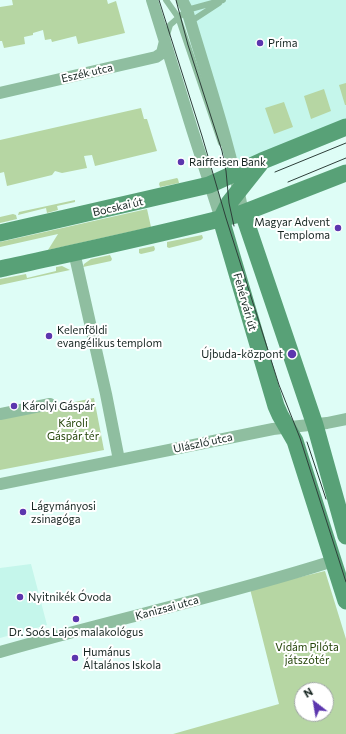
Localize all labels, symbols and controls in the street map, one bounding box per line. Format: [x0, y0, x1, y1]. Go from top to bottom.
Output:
place label: Príma [268, 36, 297, 50]
marker: Príma [255, 38, 265, 48]
street label: Eszék utca [60, 61, 114, 85]
place label: Raiffeisen Bank [189, 155, 266, 169]
marker: Raiffeisen Bank [176, 157, 186, 167]
street label: Bocskai út [91, 195, 145, 219]
place label: Magyar Advent Temploma [254, 215, 330, 241]
marker: Magyar Advent Temploma [333, 223, 343, 233]
street label: Fehérvári út [230, 272, 260, 332]
place label: Kelenföldi evangélikus templom [57, 323, 162, 349]
marker: Kelenföldi evangélikus templom [44, 331, 54, 341]
place label: Újbuda-központ [201, 347, 283, 361]
marker: Újbuda-központ [286, 348, 298, 360]
place label: Károlyi Gáspár [22, 399, 95, 413]
marker: Károlyi Gáspár [9, 401, 19, 411]
park label: Károli Gáspár tér [47, 416, 99, 442]
street label: Ulászló utca [172, 430, 234, 456]
place label: Lágymányosi zsinagóga [31, 499, 96, 525]
marker: Lágymányosi zsinagóga [18, 507, 28, 517]
place label: Nyitnikék Óvoda [28, 590, 111, 604]
marker: Nyitnikék Óvoda [15, 592, 25, 602]
street label: Kanizsai utca [134, 593, 200, 623]
marker: Dr. Soós Lajos malakológus [71, 614, 81, 624]
place label: Dr. Soós Lajos malakológus [9, 625, 143, 639]
park label: Vidám Pilóta játszótér [275, 640, 339, 666]
place label: Humánus Általános Iskola [83, 645, 161, 671]
marker: Humánus Általános Iskola [70, 653, 80, 663]
north arrow [294, 682, 334, 722]
text: N [301, 684, 315, 700]

